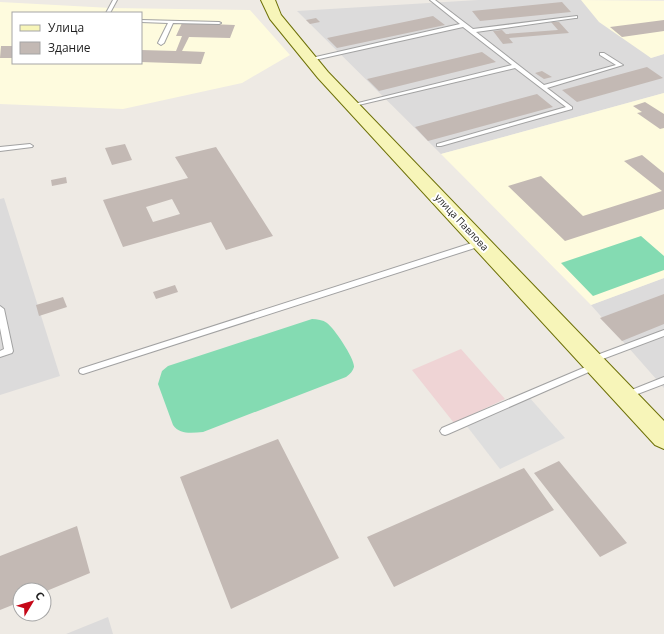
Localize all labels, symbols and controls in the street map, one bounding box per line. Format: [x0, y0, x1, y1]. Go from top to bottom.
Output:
legend [12, 12, 142, 64]
text: Улица [48, 19, 84, 36]
text: Здание [48, 39, 91, 56]
street label: улица Павлова [432, 190, 492, 254]
north arrow [12, 582, 52, 622]
text: С [32, 588, 48, 603]

